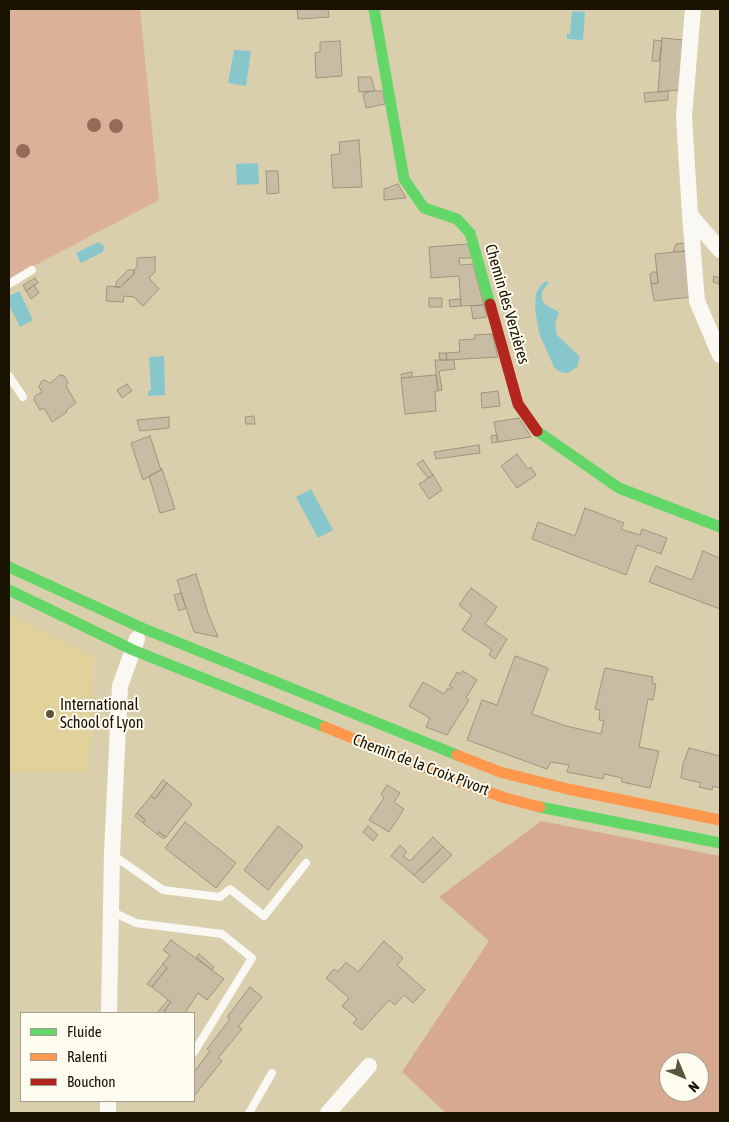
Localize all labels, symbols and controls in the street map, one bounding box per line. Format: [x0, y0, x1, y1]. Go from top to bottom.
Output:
street label: Chemin des Verzières [481, 242, 533, 366]
place label: International School of Lyon [60, 695, 143, 733]
marker: International School of Lyon [44, 708, 56, 720]
street label: Chemin de la Croix Pivort [350, 730, 492, 800]
legend [20, 1012, 195, 1102]
text: Fluide [67, 1023, 102, 1040]
text: Ralenti [67, 1048, 107, 1065]
north arrow [659, 1052, 709, 1102]
text: Bouchon [67, 1073, 116, 1090]
text: N [685, 1078, 702, 1095]

